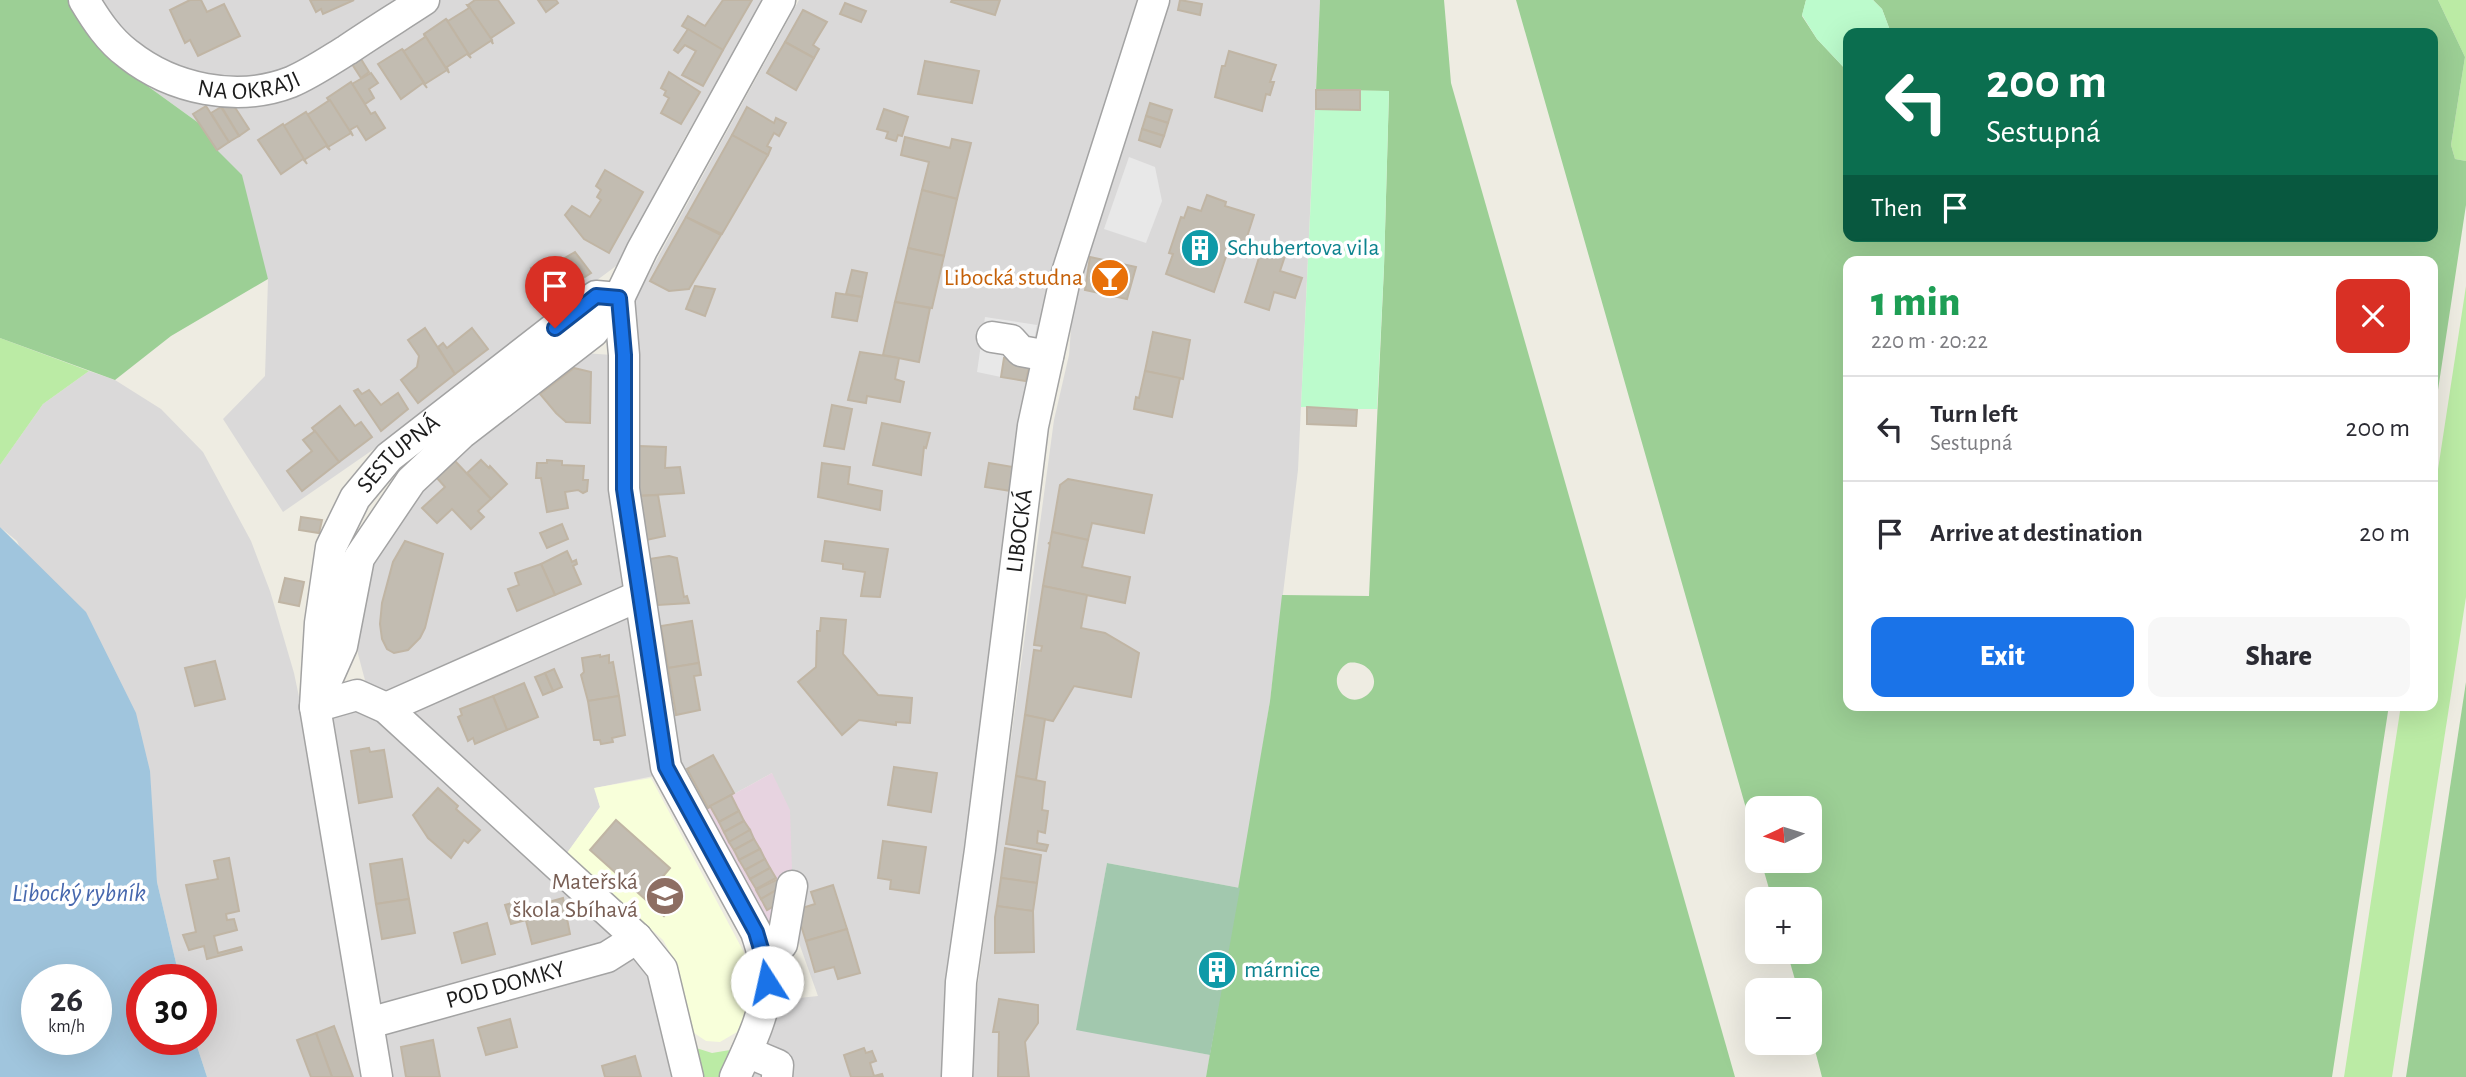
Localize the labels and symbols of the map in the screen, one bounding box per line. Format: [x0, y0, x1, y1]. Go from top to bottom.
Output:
street label: NA OKRAJI [196, 67, 304, 104]
building icon: Schubertova vila [1179, 227, 1221, 269]
place label: Schubertova vila [1227, 236, 1380, 260]
pin [525, 256, 585, 328]
bar icon: Libocká studna [1089, 257, 1131, 299]
place label: Libocká studna [944, 266, 1083, 290]
street label: SESTUPNÁ [353, 409, 444, 497]
street label: LIBOCKÁ [1003, 487, 1037, 574]
north arrow [1745, 796, 1822, 873]
place label: Mateřská škola Sbíhavá [512, 870, 638, 922]
school or university icon: Mateřská škola Sbíhavá [644, 875, 686, 917]
water label: Libocký rybník [12, 880, 146, 906]
position arrow [730, 945, 804, 1019]
building icon: márnice [1196, 949, 1238, 991]
street label: POD DOMKY [443, 957, 568, 1013]
place label: márnice [1244, 958, 1320, 982]
speed limit sign: 30 [126, 964, 217, 1055]

